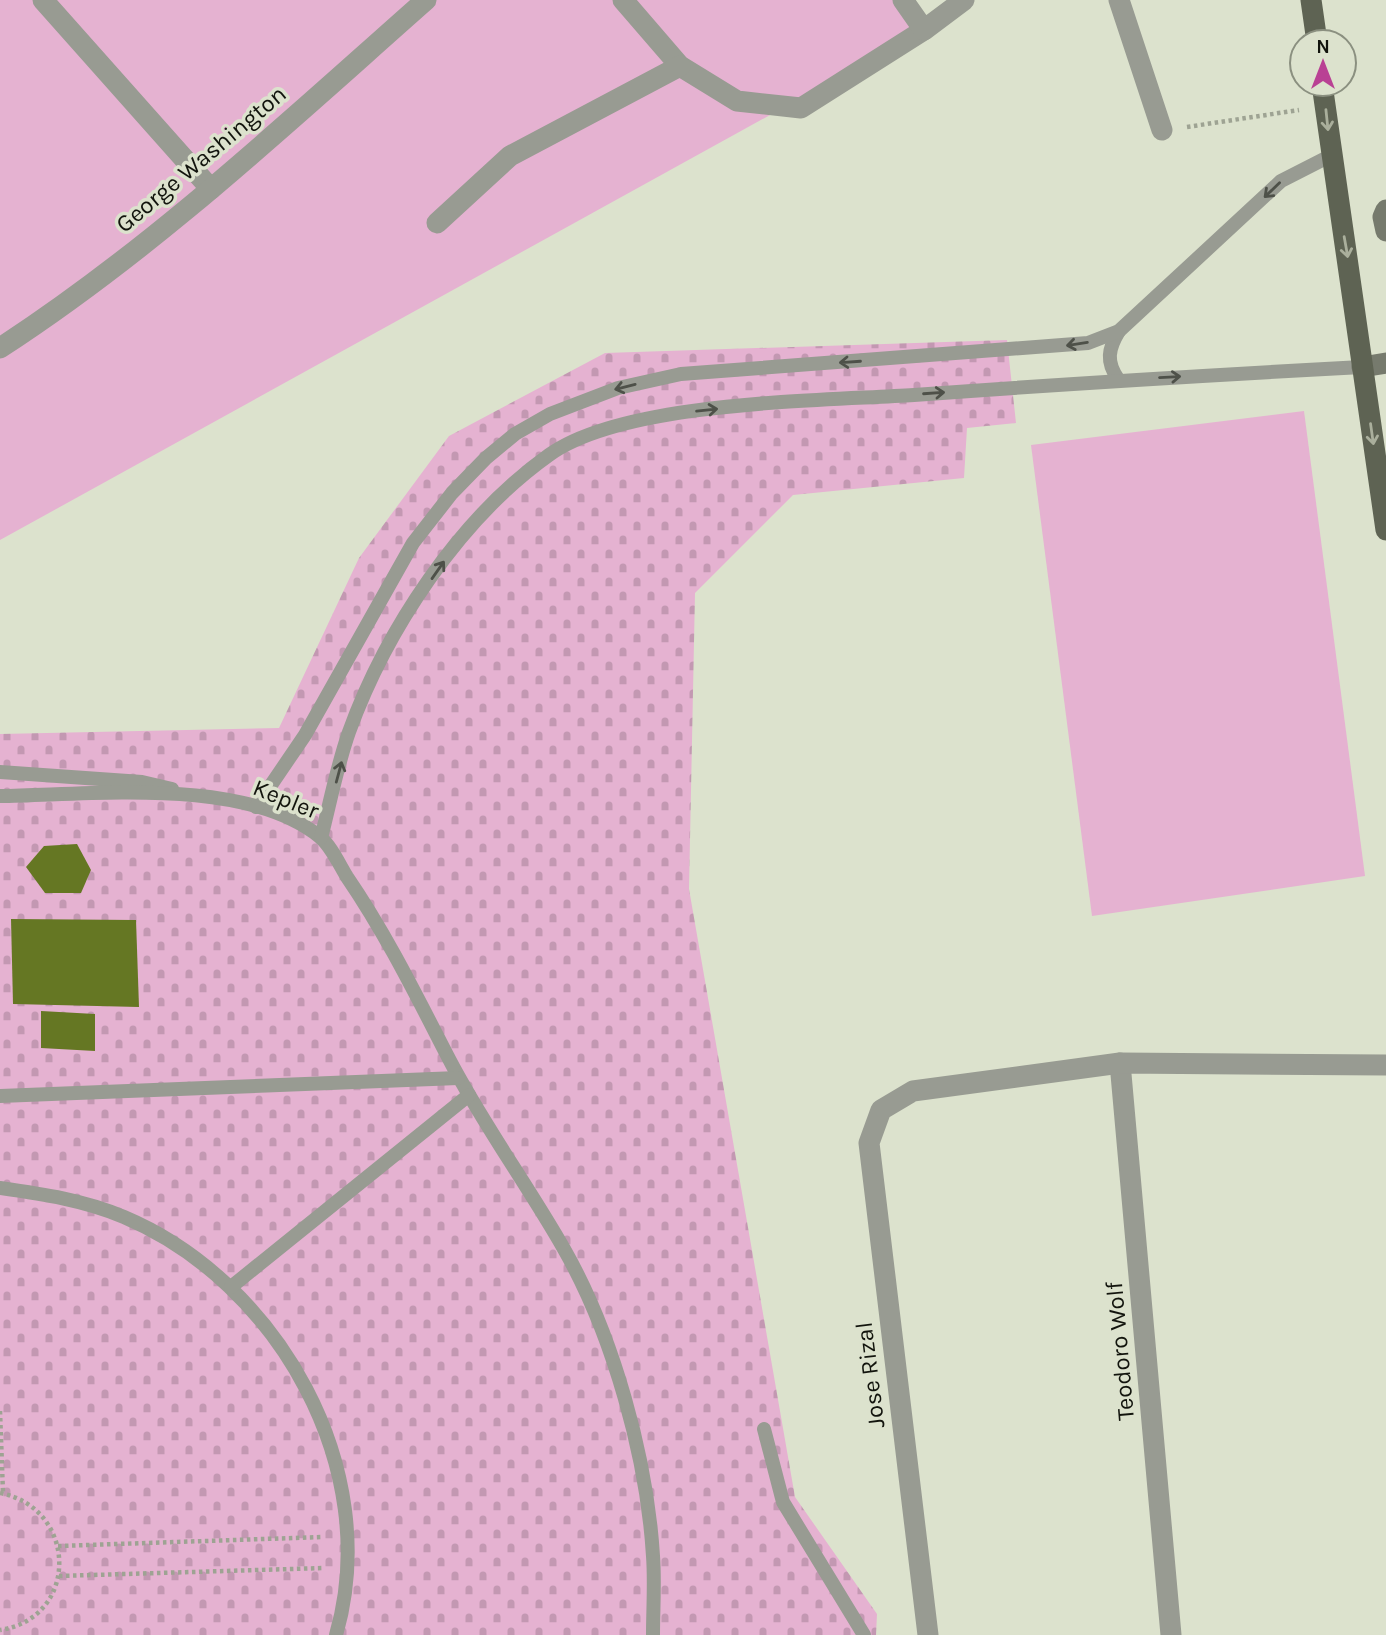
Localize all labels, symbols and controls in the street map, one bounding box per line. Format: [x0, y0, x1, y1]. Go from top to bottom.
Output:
north arrow [1288, 28, 1358, 98]
text: N [1316, 36, 1330, 58]
street label: George Washington [110, 80, 292, 238]
one-way arrow [1320, 108, 1333, 131]
one-way arrow [1264, 181, 1281, 198]
one-way arrow [1340, 235, 1353, 258]
one-way arrow [1066, 338, 1089, 351]
one-way arrow [839, 355, 862, 368]
one-way arrow [1158, 370, 1181, 383]
one-way arrow [614, 381, 637, 394]
one-way arrow [922, 386, 945, 399]
one-way arrow [695, 404, 718, 417]
one-way arrow [1366, 423, 1379, 445]
one-way arrow [431, 561, 445, 580]
one-way arrow [333, 761, 346, 784]
street label: Kepler [249, 773, 323, 825]
street label: Teodoro Wolf [1100, 1280, 1140, 1422]
street label: Jose Rizal [850, 1320, 890, 1430]

